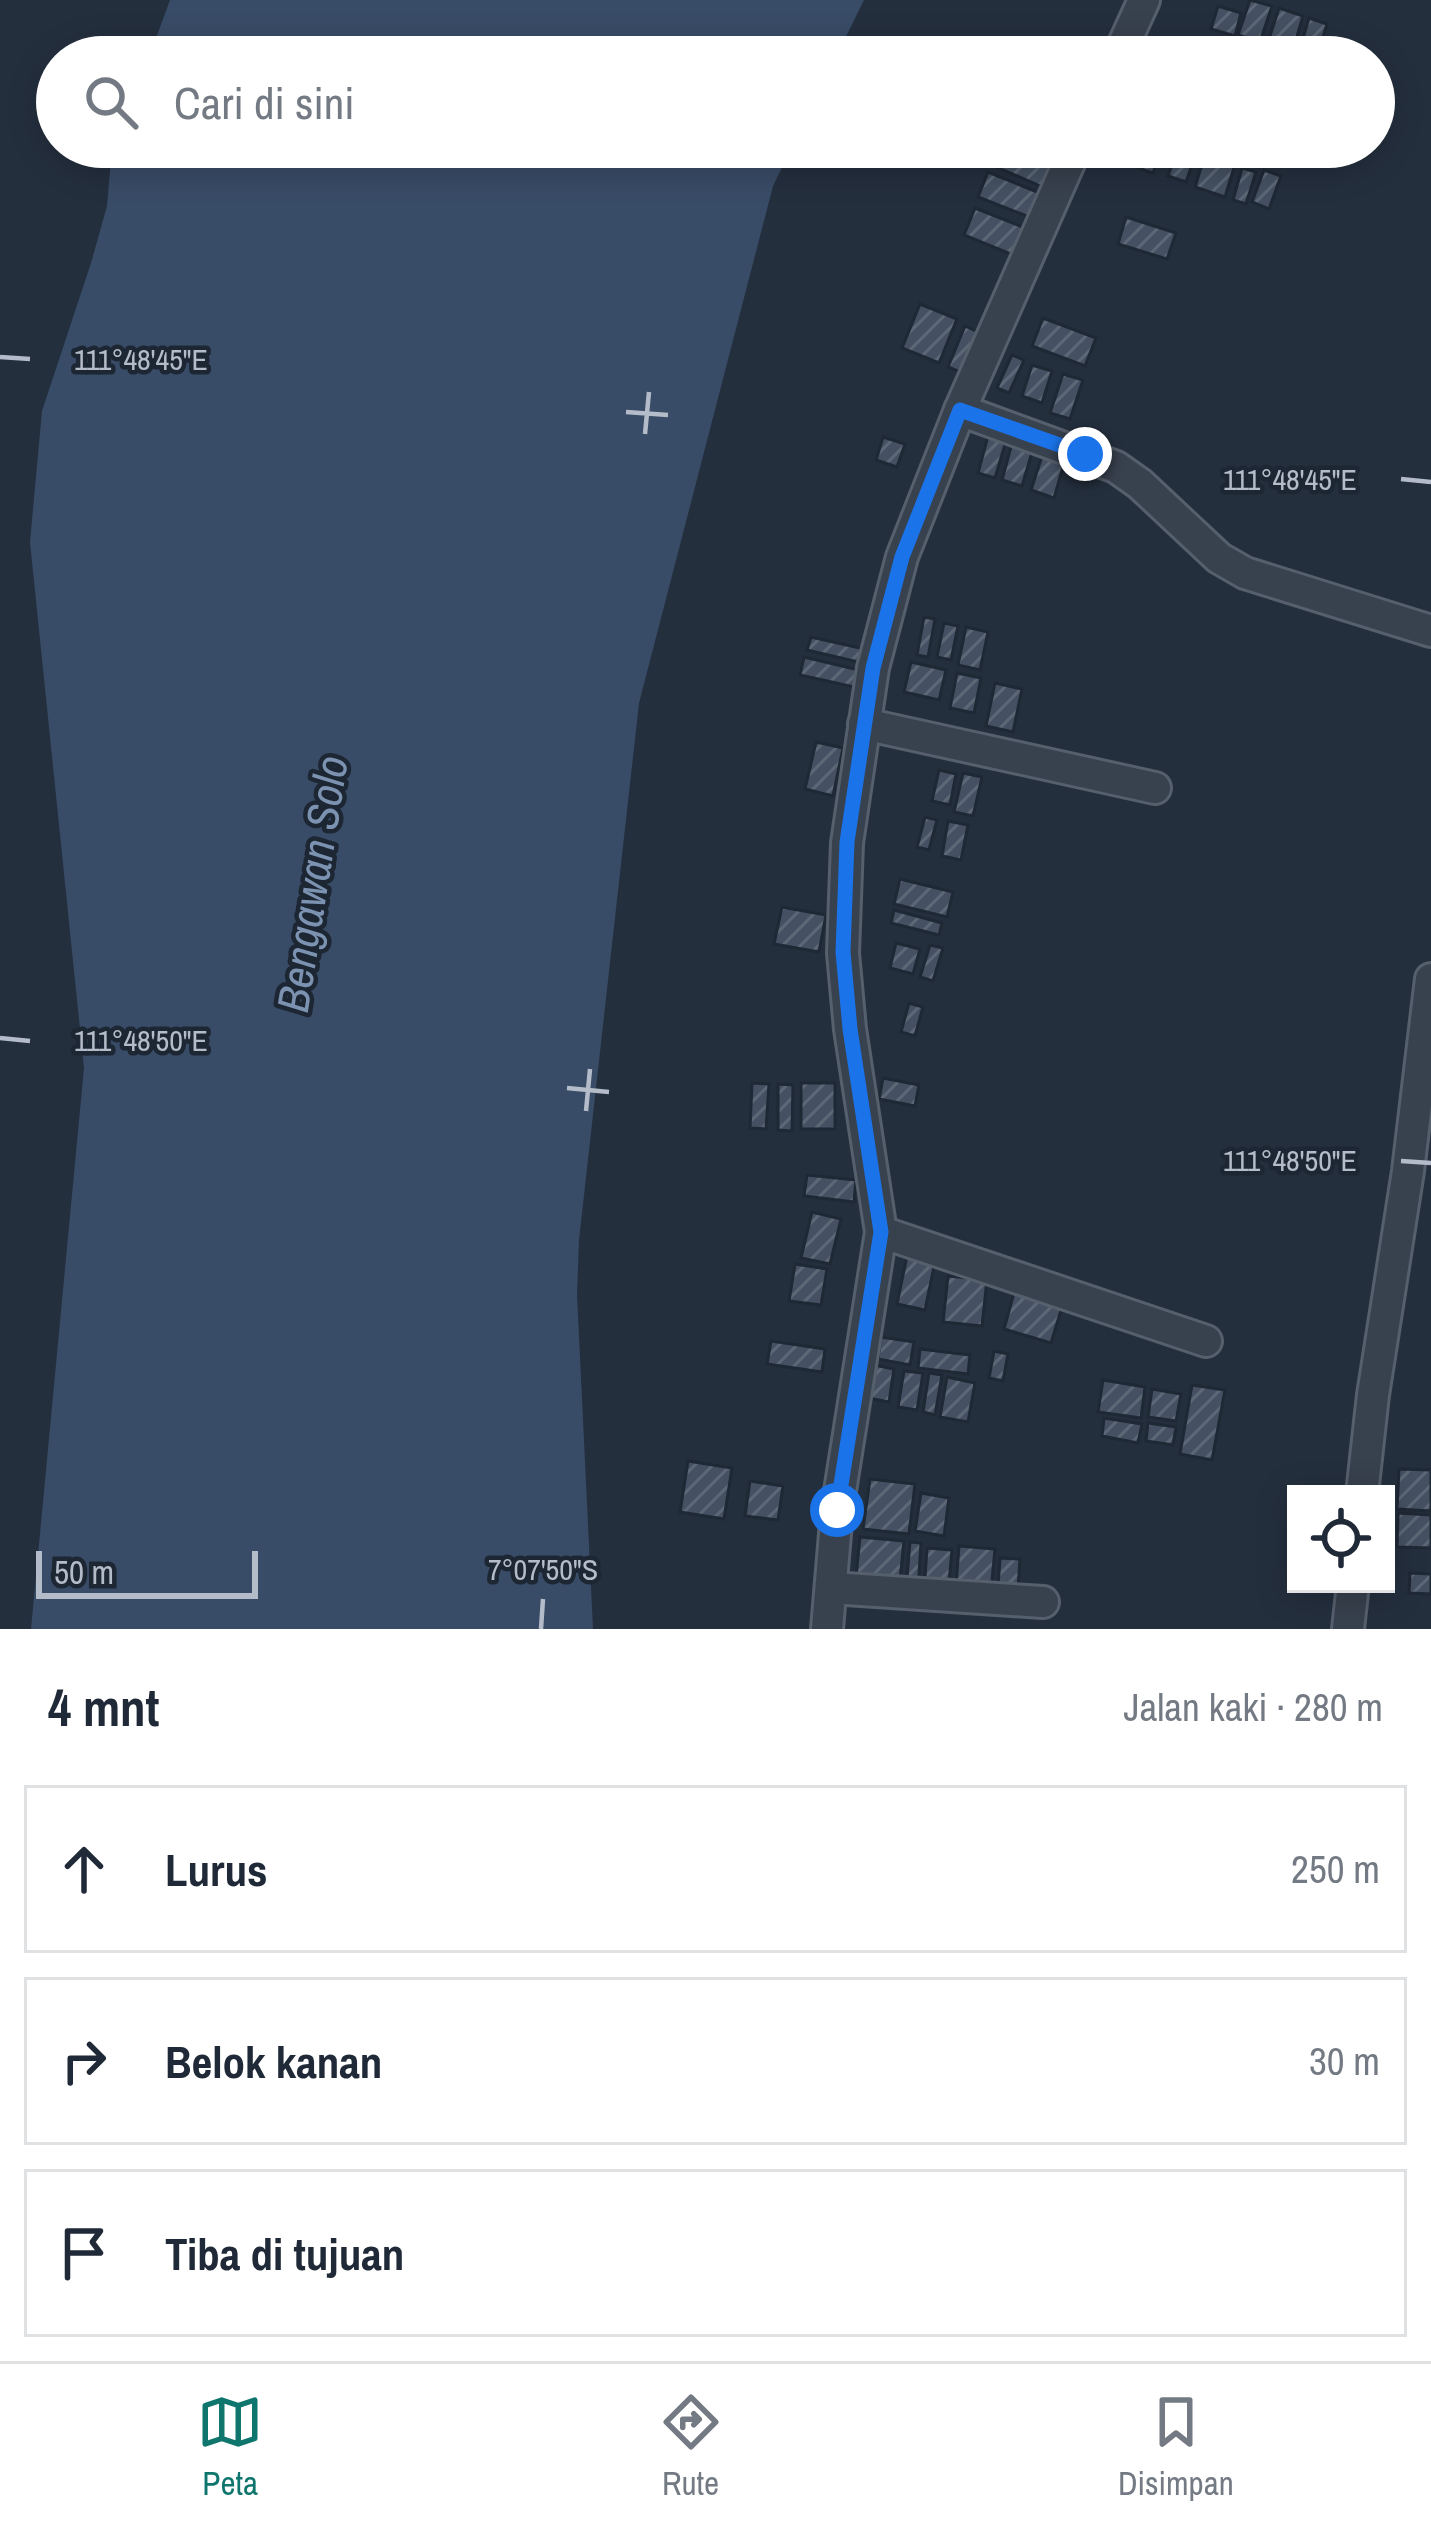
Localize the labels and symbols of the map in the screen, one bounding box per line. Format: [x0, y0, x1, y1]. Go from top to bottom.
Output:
text: 111°48'45"E [74, 339, 208, 379]
route end [1058, 427, 1112, 481]
text: 111°48'45"E [1223, 459, 1357, 499]
water label: Bengawan Solo [261, 751, 362, 1016]
text: 111°48'50"E [74, 1020, 208, 1060]
text: 111°48'50"E [1223, 1140, 1357, 1180]
route start [810, 1483, 864, 1537]
scale bar [36, 1545, 258, 1598]
text: 7°07'50"S [488, 1549, 598, 1589]

